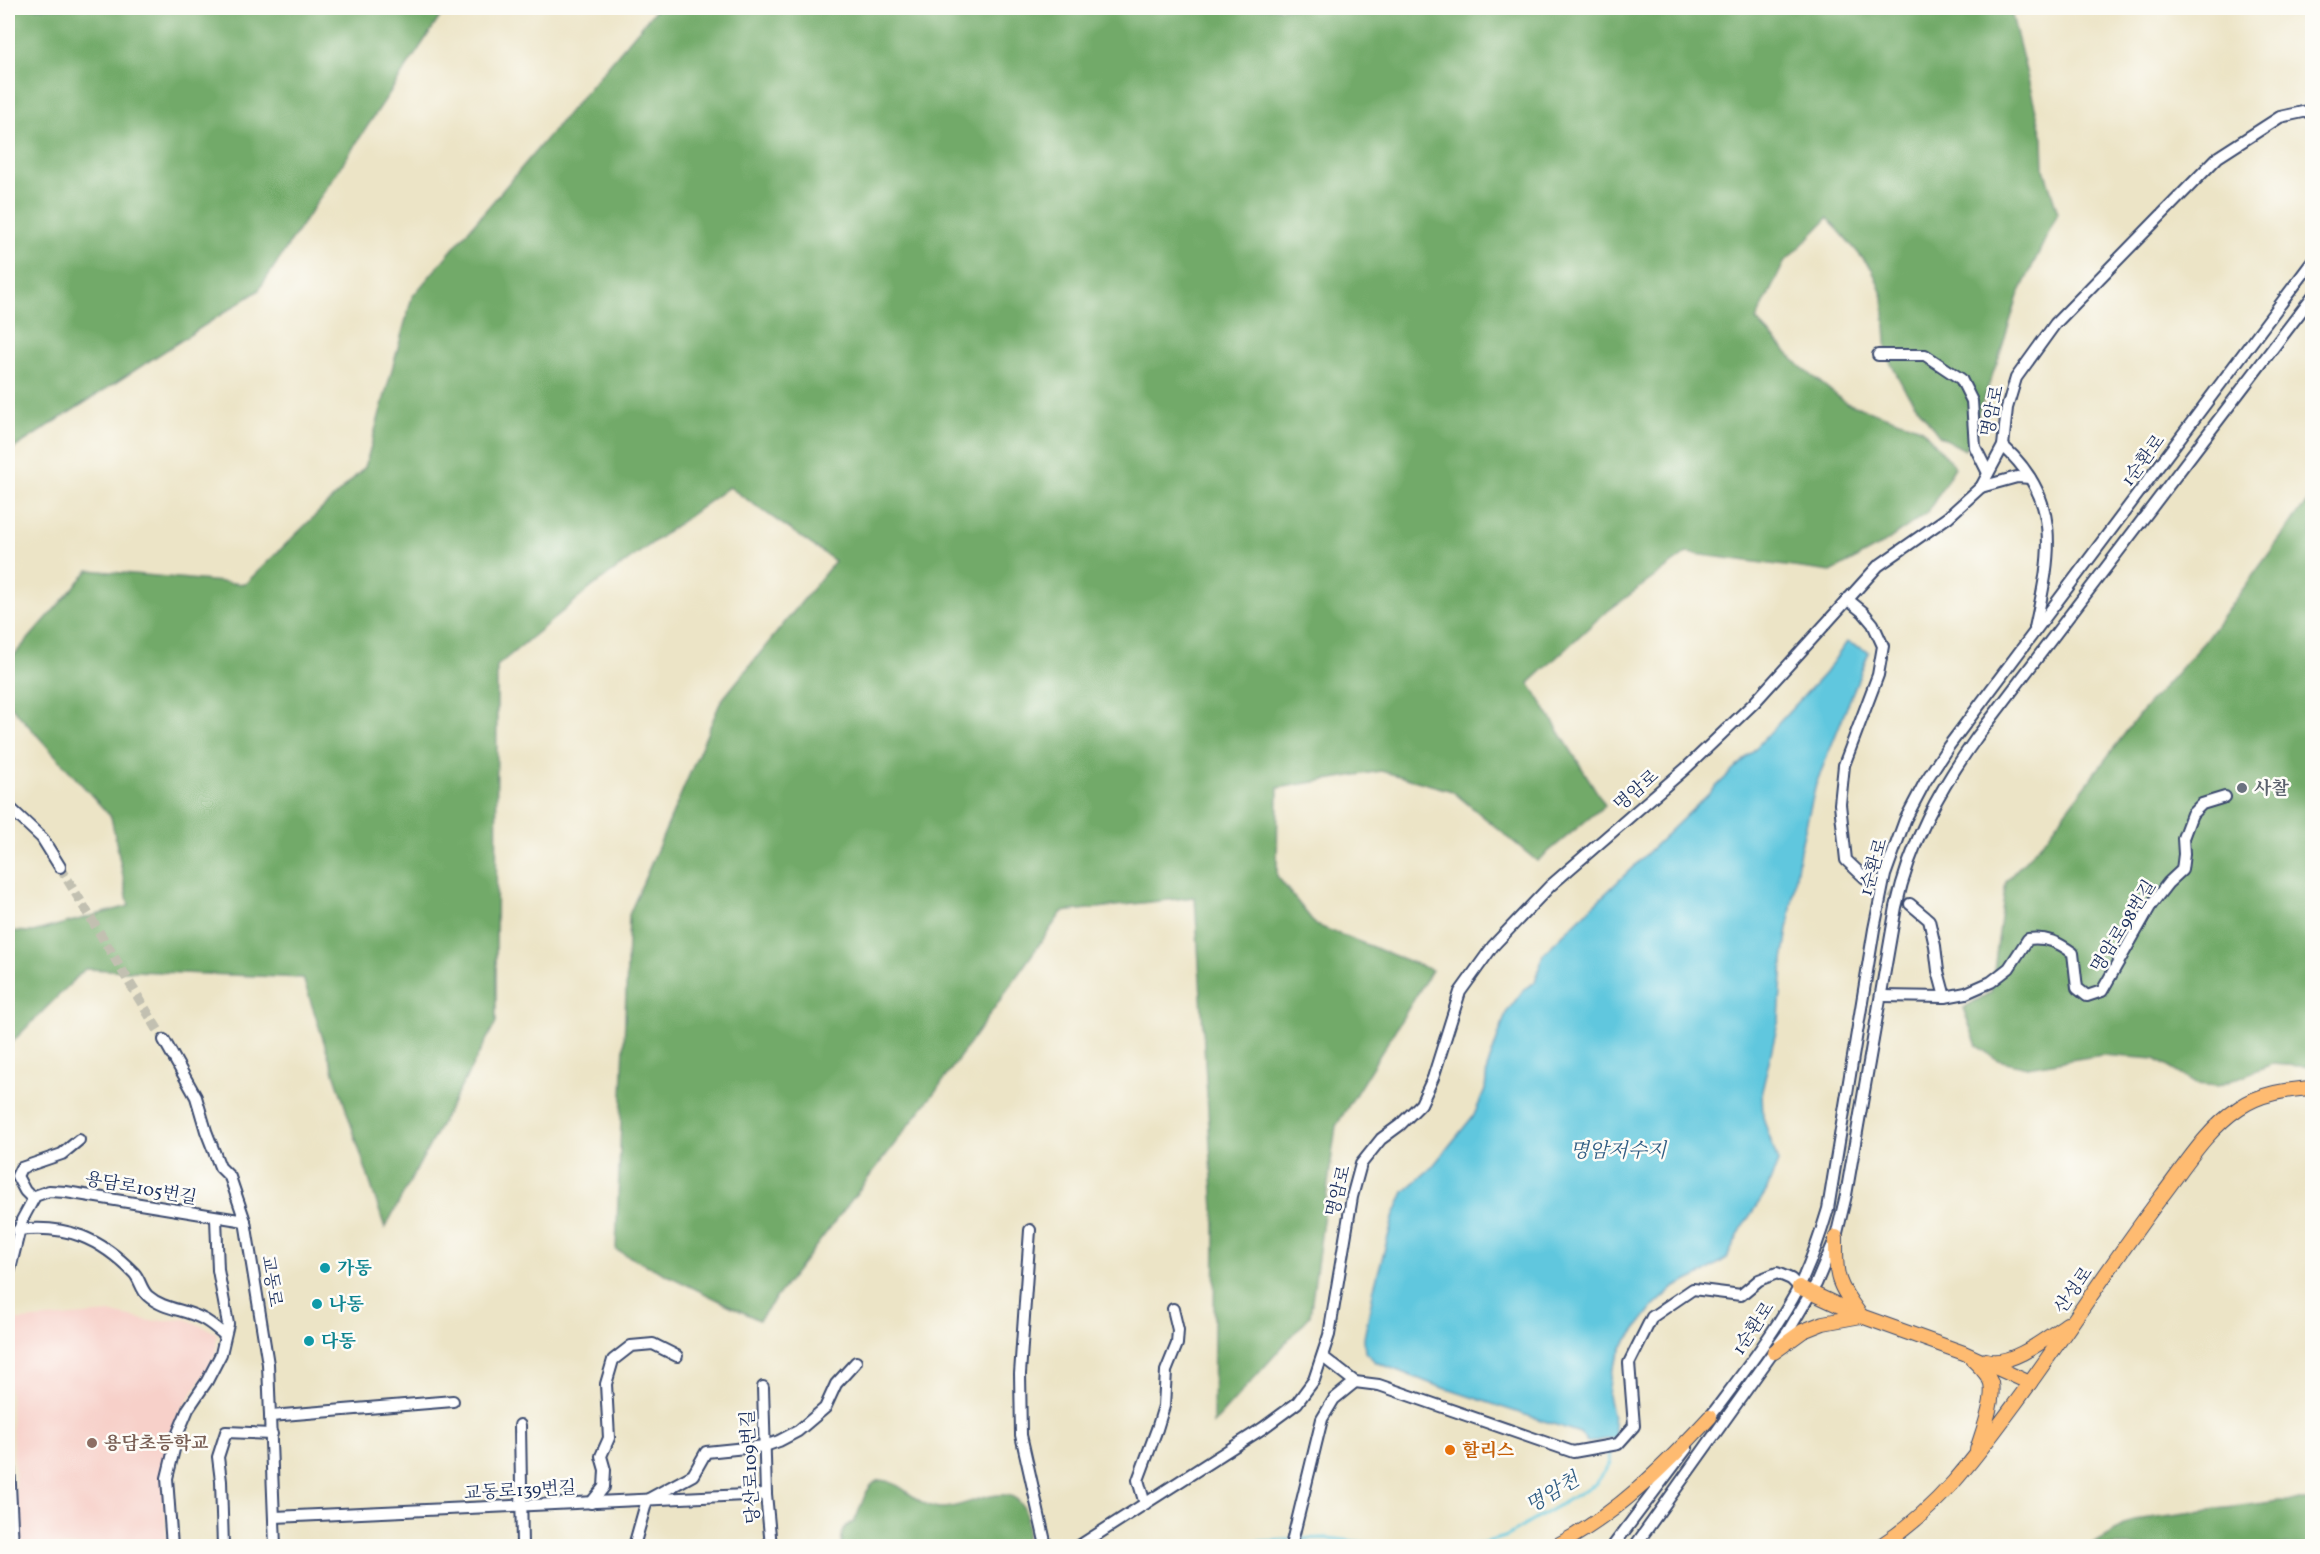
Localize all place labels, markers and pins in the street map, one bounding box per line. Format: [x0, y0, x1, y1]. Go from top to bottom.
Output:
place label: 사찰 [2254, 777, 2289, 802]
marker: 사찰 [2235, 781, 2249, 795]
place label: 가동 [337, 1257, 372, 1282]
marker: 가동 [318, 1261, 332, 1275]
place label: 나동 [329, 1293, 364, 1318]
marker: 나동 [310, 1297, 324, 1311]
place label: 다동 [321, 1330, 356, 1355]
marker: 다동 [302, 1334, 316, 1348]
place label: 용담초등학교 [104, 1432, 209, 1457]
marker: 용담초등학교 [85, 1436, 99, 1450]
place label: 할리스 [1462, 1439, 1515, 1464]
marker: 할리스 [1443, 1443, 1457, 1457]

